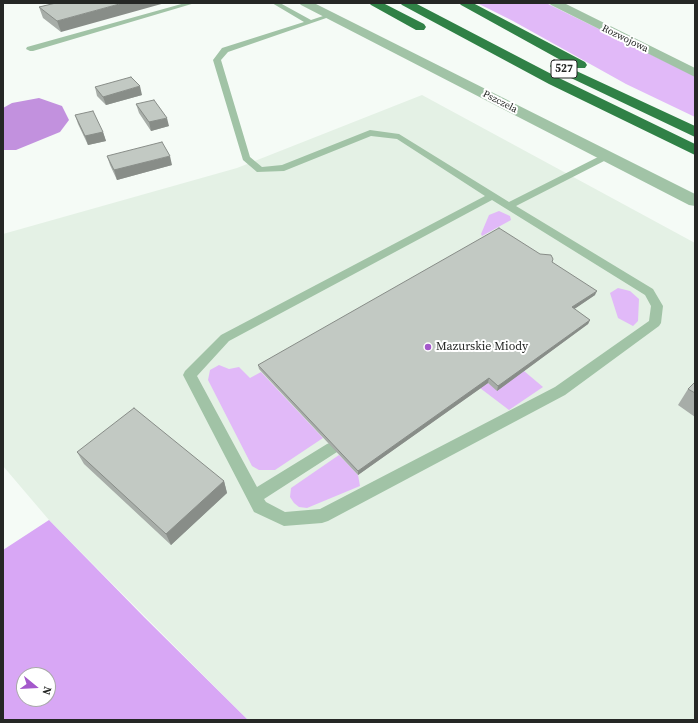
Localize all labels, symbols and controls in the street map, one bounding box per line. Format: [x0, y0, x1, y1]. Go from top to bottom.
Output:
street label: Rozwojowa [600, 23, 650, 55]
road number: 527 [551, 60, 577, 78]
street label: Pszczela [481, 88, 519, 116]
place label: Mazurskie Miody [436, 340, 528, 354]
marker: Mazurskie Miody [423, 342, 433, 352]
north arrow [16, 667, 56, 707]
text: N [39, 684, 55, 697]

